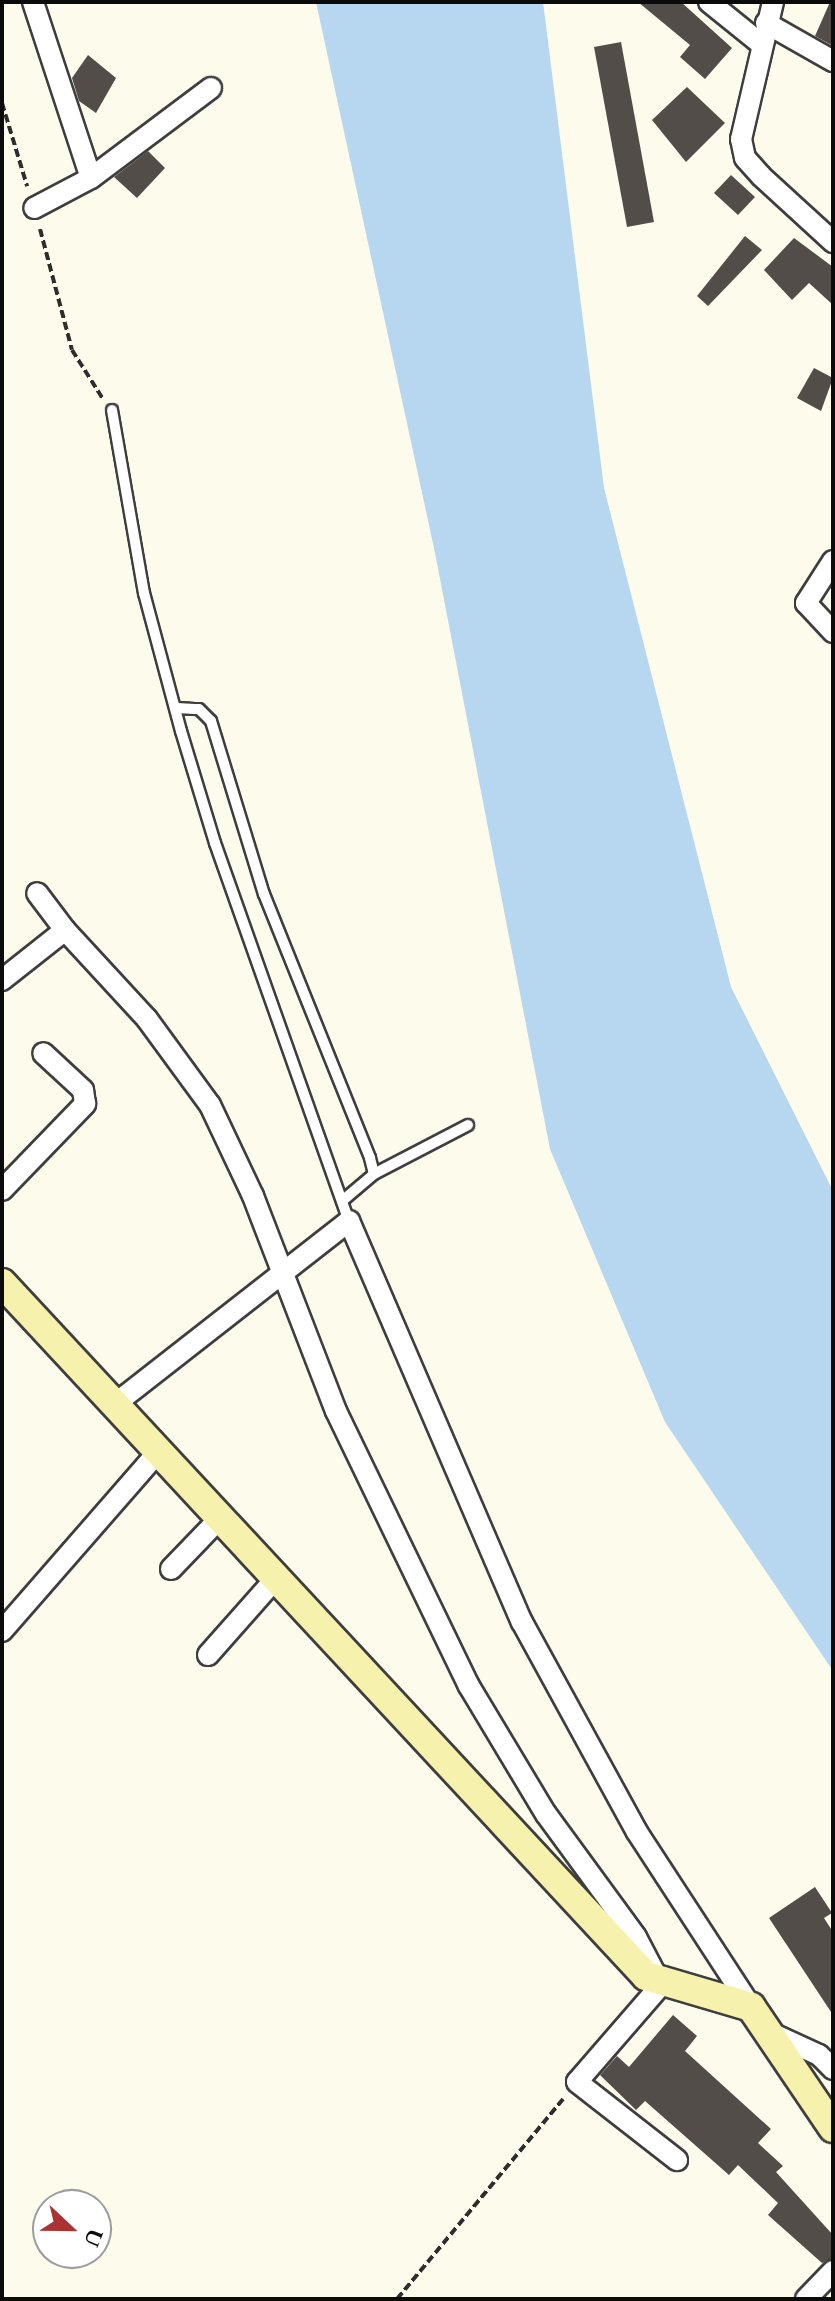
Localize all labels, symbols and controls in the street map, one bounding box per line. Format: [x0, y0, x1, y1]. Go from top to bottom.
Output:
north arrow [32, 2189, 112, 2269]
text: U [74, 2223, 112, 2252]

